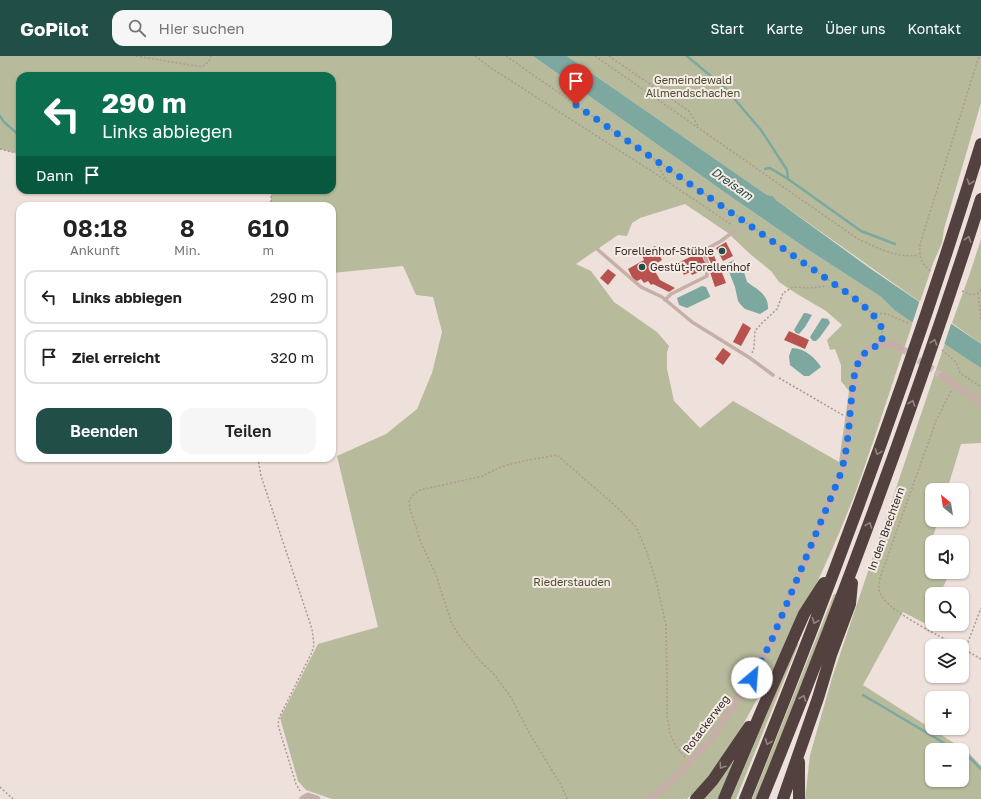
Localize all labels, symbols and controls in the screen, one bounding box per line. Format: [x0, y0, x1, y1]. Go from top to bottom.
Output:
search box [112, 10, 392, 46]
text: GoPilot [20, 17, 88, 40]
icon: search [126, 17, 148, 39]
text: Hier suchen [158, 19, 245, 37]
text: Start [711, 20, 744, 37]
text: Karte [766, 20, 803, 37]
text: Über uns [825, 20, 885, 37]
text: Kontakt [907, 20, 961, 37]
pin [559, 64, 593, 105]
icon: arrive [565, 70, 587, 92]
park label: Gemeindewald Allmendschachen [646, 73, 740, 99]
text: 290 m [102, 86, 187, 119]
icon: left [36, 88, 88, 140]
text: Links abbiegen [102, 120, 233, 142]
icon: arrive [81, 164, 103, 186]
water label: Dreisam [709, 164, 757, 204]
text: Dann [36, 166, 73, 184]
one-way arrow [966, 178, 974, 185]
text: 08:18 [62, 213, 128, 242]
text: 8 [180, 213, 195, 242]
text: 610 [247, 213, 290, 242]
one-way arrow [963, 236, 972, 243]
text: Ankunft [70, 242, 120, 258]
text: Min. [174, 242, 201, 258]
text: m [263, 242, 274, 258]
place label: Forellenhof-Stüble [615, 244, 714, 257]
marker: Forellenhof-Stüble [717, 246, 727, 256]
place label: Gestüt-Forellenhof [650, 260, 750, 273]
marker: Gestüt-Forellenhof [637, 262, 647, 272]
icon: left [38, 286, 60, 308]
text: Links abbiegen [72, 288, 182, 306]
text: 290 m [270, 288, 314, 306]
one-way arrow [929, 339, 937, 346]
icon: arrive [38, 346, 60, 368]
text: Ziel erreicht [72, 348, 160, 366]
text: 320 m [270, 348, 314, 366]
one-way arrow [908, 399, 916, 406]
button: Beenden [36, 408, 172, 454]
button: Teilen [180, 408, 316, 454]
one-way arrow [874, 448, 882, 455]
north arrow [925, 483, 969, 527]
map controls [925, 483, 969, 787]
street label: In den Brechtern [864, 485, 907, 572]
one-way arrow [864, 522, 872, 529]
button: sound [925, 535, 969, 579]
park label: Riederstauden [533, 575, 611, 588]
button: search [925, 587, 969, 631]
one-way arrow [812, 617, 820, 624]
button: layers [925, 639, 969, 683]
position arrow [731, 657, 773, 699]
button: + [925, 691, 969, 735]
street label: Rotackerweg [680, 692, 732, 755]
one-way arrow [799, 695, 807, 702]
one-way arrow [765, 737, 773, 745]
button: − [925, 743, 969, 787]
one-way arrow [720, 762, 727, 769]

